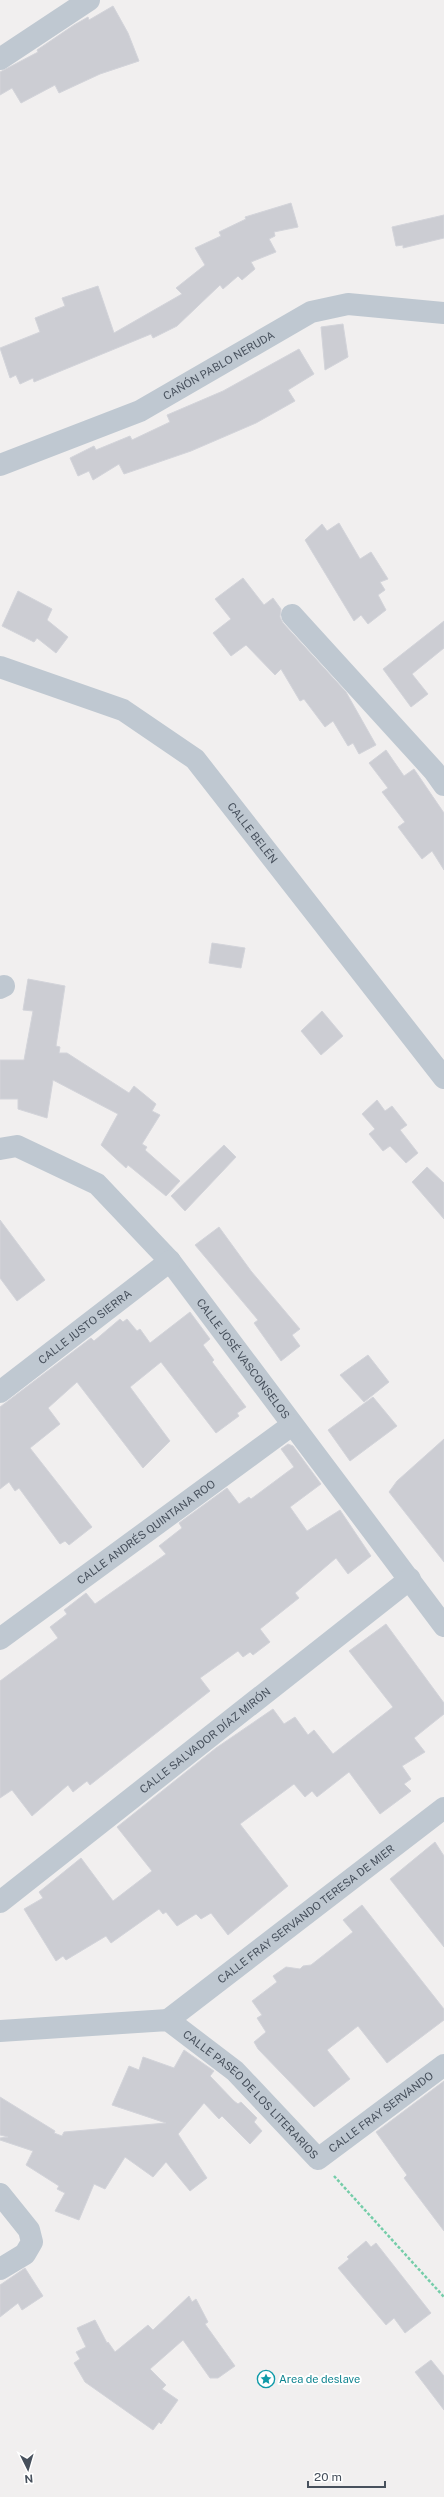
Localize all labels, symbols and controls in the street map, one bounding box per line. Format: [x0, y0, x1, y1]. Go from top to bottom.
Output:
street label: CAÑÓN PABLO NERUDA [161, 328, 277, 402]
street label: CALLE BELÉN [225, 800, 280, 865]
street label: CALLE JUSTO SIERRA [36, 1287, 134, 1366]
street label: CALLE JOSÉ VASCONSELOS [194, 1296, 292, 1421]
street label: CALLE ANDRÉS QUINTANA ROO [75, 1477, 217, 1587]
street label: CALLE SALVADOR DÍAZ MIRÓN [137, 1685, 273, 1796]
street label: CALLE FRAY SERVANDO TERESA DE MIER [215, 1842, 397, 1986]
street label: CALLE PASEO DE LOS LITERARIOS [181, 2028, 321, 2161]
street label: CALLE FRAY SERVANDO [326, 2069, 435, 2155]
place icon: Area de deslave [256, 2369, 276, 2389]
place label: Area de deslave [279, 2373, 360, 2385]
north arrow [8, 2449, 48, 2489]
scale bar [308, 2463, 385, 2489]
text: 20 m [314, 2470, 342, 2484]
text: N [24, 2473, 34, 2485]

